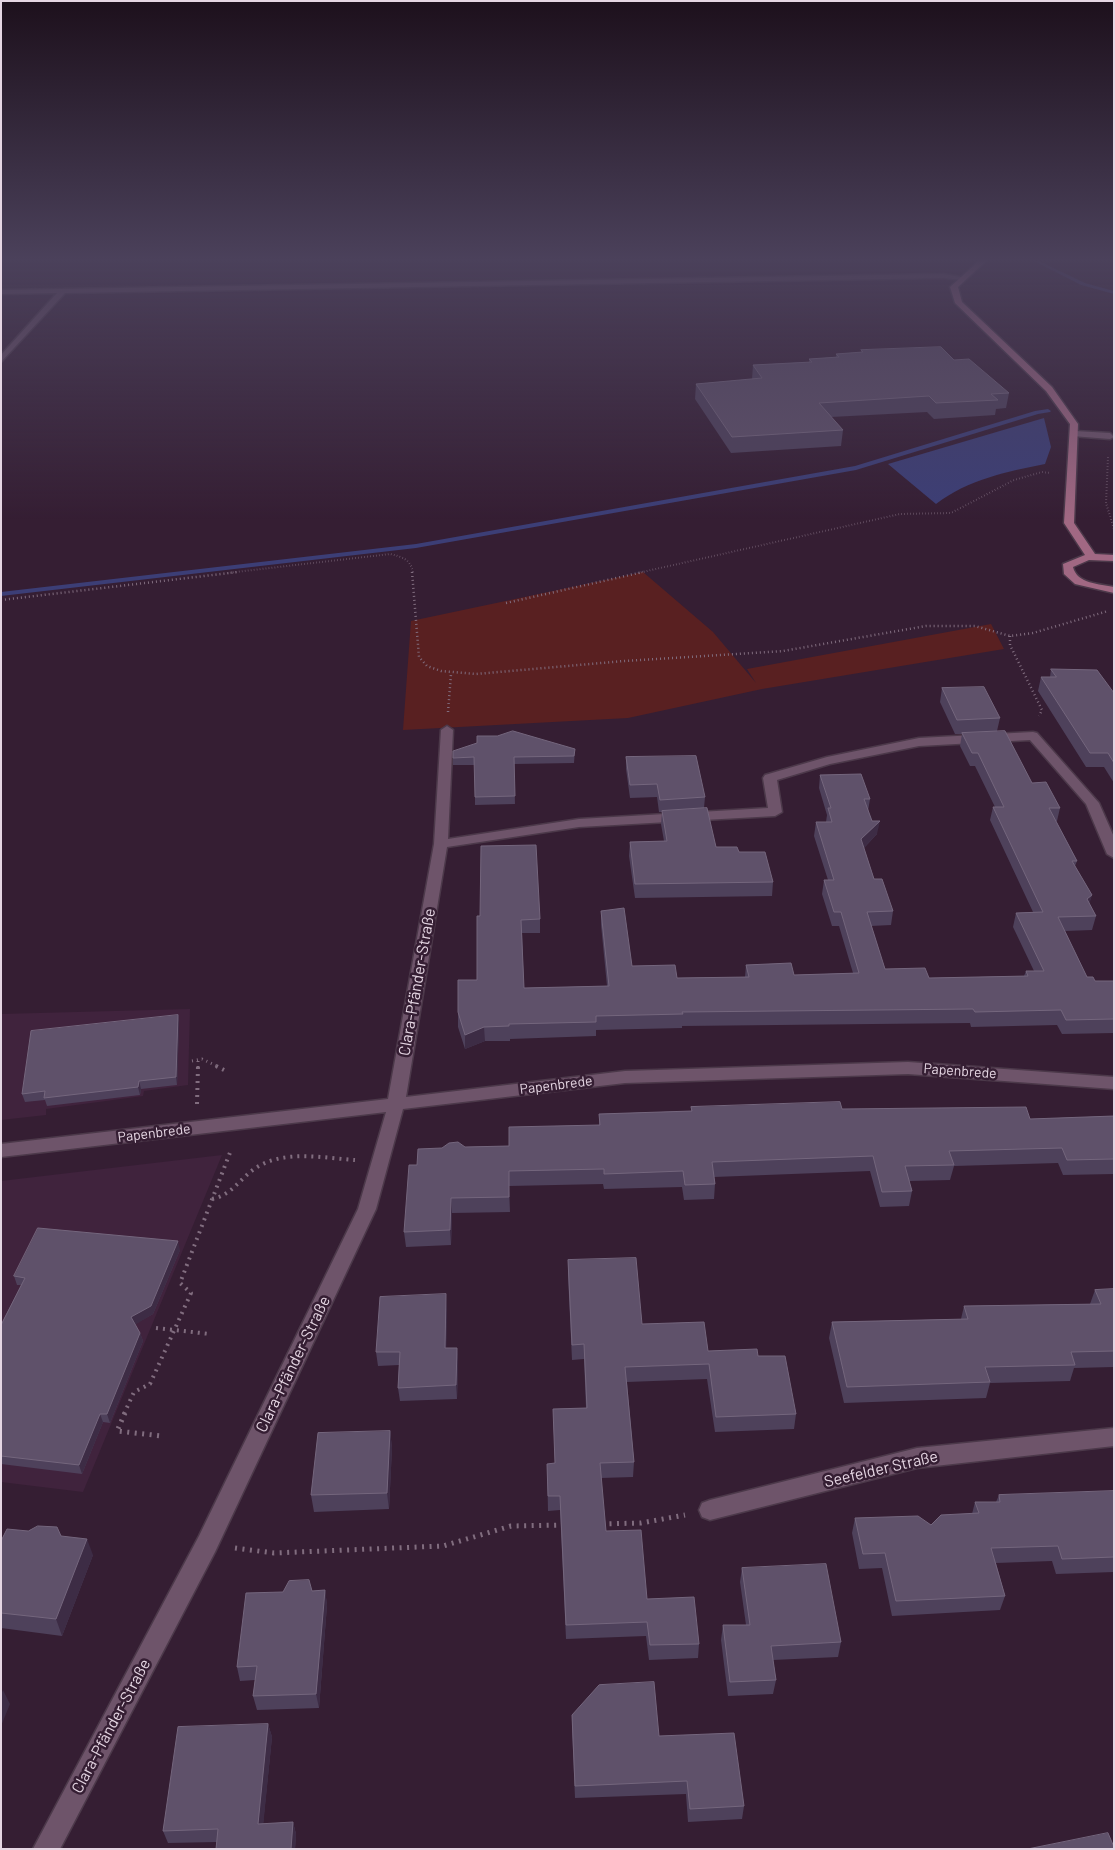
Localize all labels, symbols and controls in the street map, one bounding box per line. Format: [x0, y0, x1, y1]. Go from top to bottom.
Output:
street label: Clara-Pfänder-Straße [395, 907, 439, 1057]
street label: Papenbrede [923, 1060, 997, 1082]
street label: Papenbrede [519, 1072, 593, 1098]
street label: Papenbrede [117, 1120, 191, 1146]
street label: Clara-Pfänder-Straße [252, 1293, 334, 1435]
street label: Seefelder Straße [822, 1447, 940, 1491]
street label: Clara-Pfänder-Straße [67, 1656, 155, 1796]

